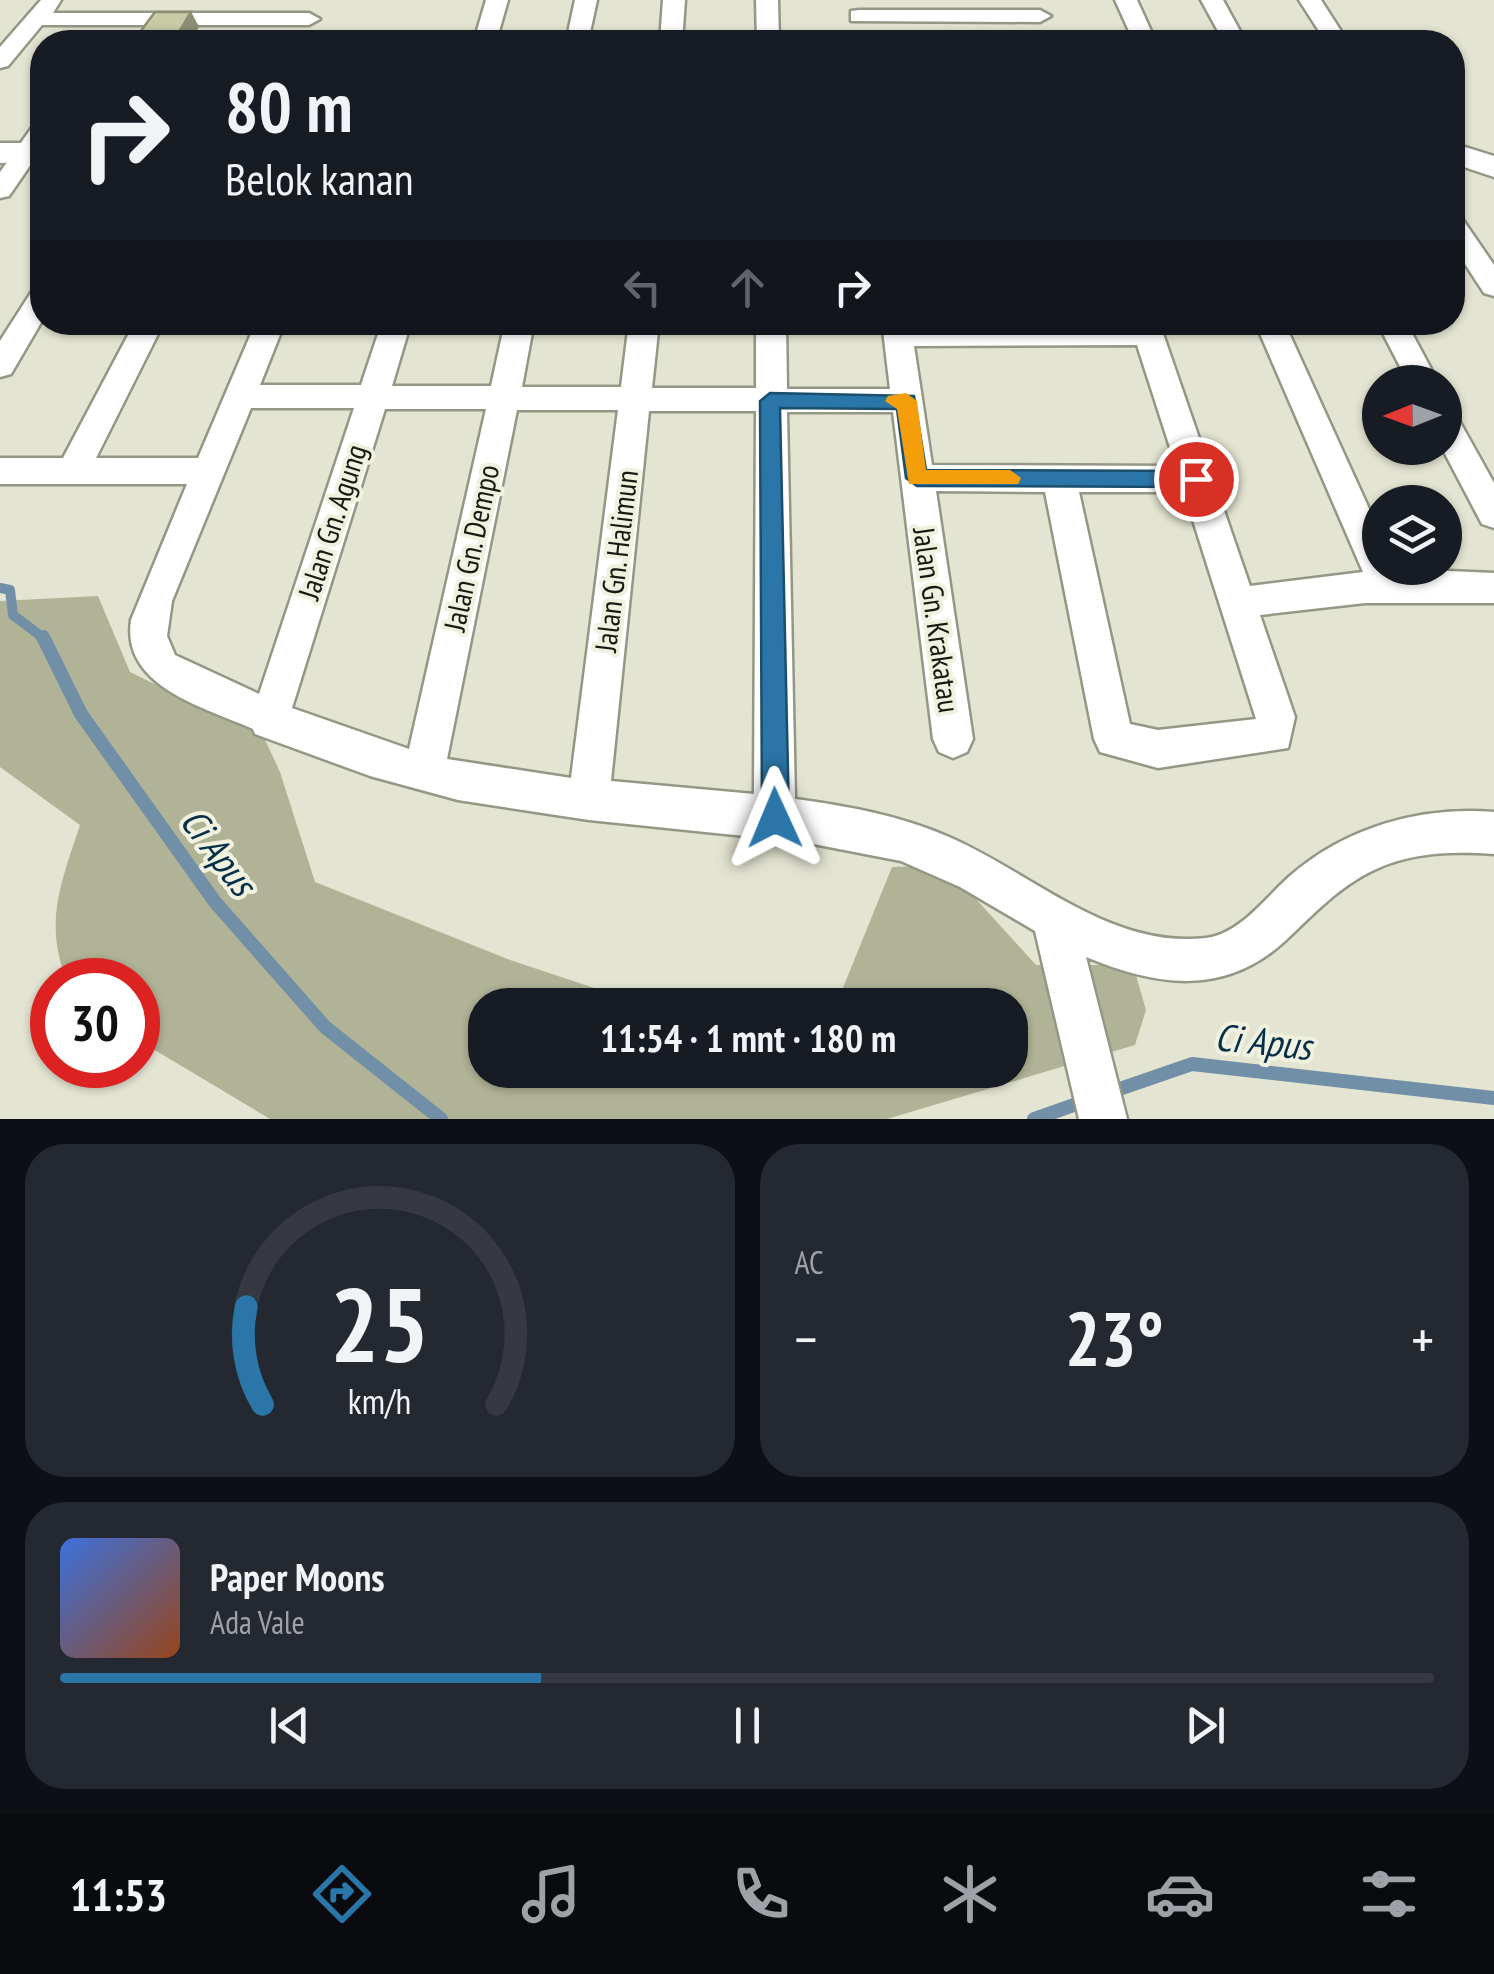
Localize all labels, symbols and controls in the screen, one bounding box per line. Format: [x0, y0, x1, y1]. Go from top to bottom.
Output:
text: 80 m [225, 61, 353, 151]
icon: right [60, 70, 190, 200]
text: Belok kanan [225, 149, 414, 207]
icon: left [615, 260, 670, 315]
icon: ahead [720, 260, 775, 315]
icon: right [825, 260, 880, 315]
north arrow [1362, 365, 1462, 465]
map controls [1362, 365, 1462, 585]
pin [1154, 437, 1239, 522]
street label: Jalan Gn. Agung [288, 439, 375, 605]
icon: arrive [1169, 452, 1224, 507]
street label: Jalan Gn. Dempo [434, 461, 507, 635]
street label: Jalan Gn. Halimun [585, 468, 646, 655]
button: layers [1362, 485, 1462, 585]
street label: Jalan Gn. Krakatau [905, 524, 970, 715]
position arrow [723, 766, 827, 870]
water label: Ci Apus [171, 798, 270, 907]
speed limit sign: 30 [30, 958, 160, 1088]
water label: Ci Apus [1213, 1011, 1317, 1070]
text: 11:54 · 1 mnt · 180 m [600, 1013, 896, 1062]
text: AC [795, 1241, 824, 1283]
text: 25 [330, 1256, 429, 1391]
text: 23° [1065, 1290, 1164, 1387]
text: − [795, 1303, 817, 1374]
text: + [1411, 1303, 1434, 1374]
text: km/h [348, 1378, 411, 1424]
text: Paper Moons [210, 1552, 385, 1601]
text: Ada Vale [210, 1601, 305, 1643]
icon: previous [262, 1698, 317, 1753]
icon: pause [720, 1698, 775, 1753]
icon: next [1178, 1698, 1233, 1753]
icon: directions [307, 1859, 377, 1929]
icon: music [516, 1859, 586, 1929]
icon: phone [726, 1859, 796, 1929]
icon: climate [935, 1859, 1005, 1929]
icon: car [1145, 1859, 1215, 1929]
icon: filters [1354, 1859, 1424, 1929]
text: 11:53 [70, 1865, 167, 1923]

